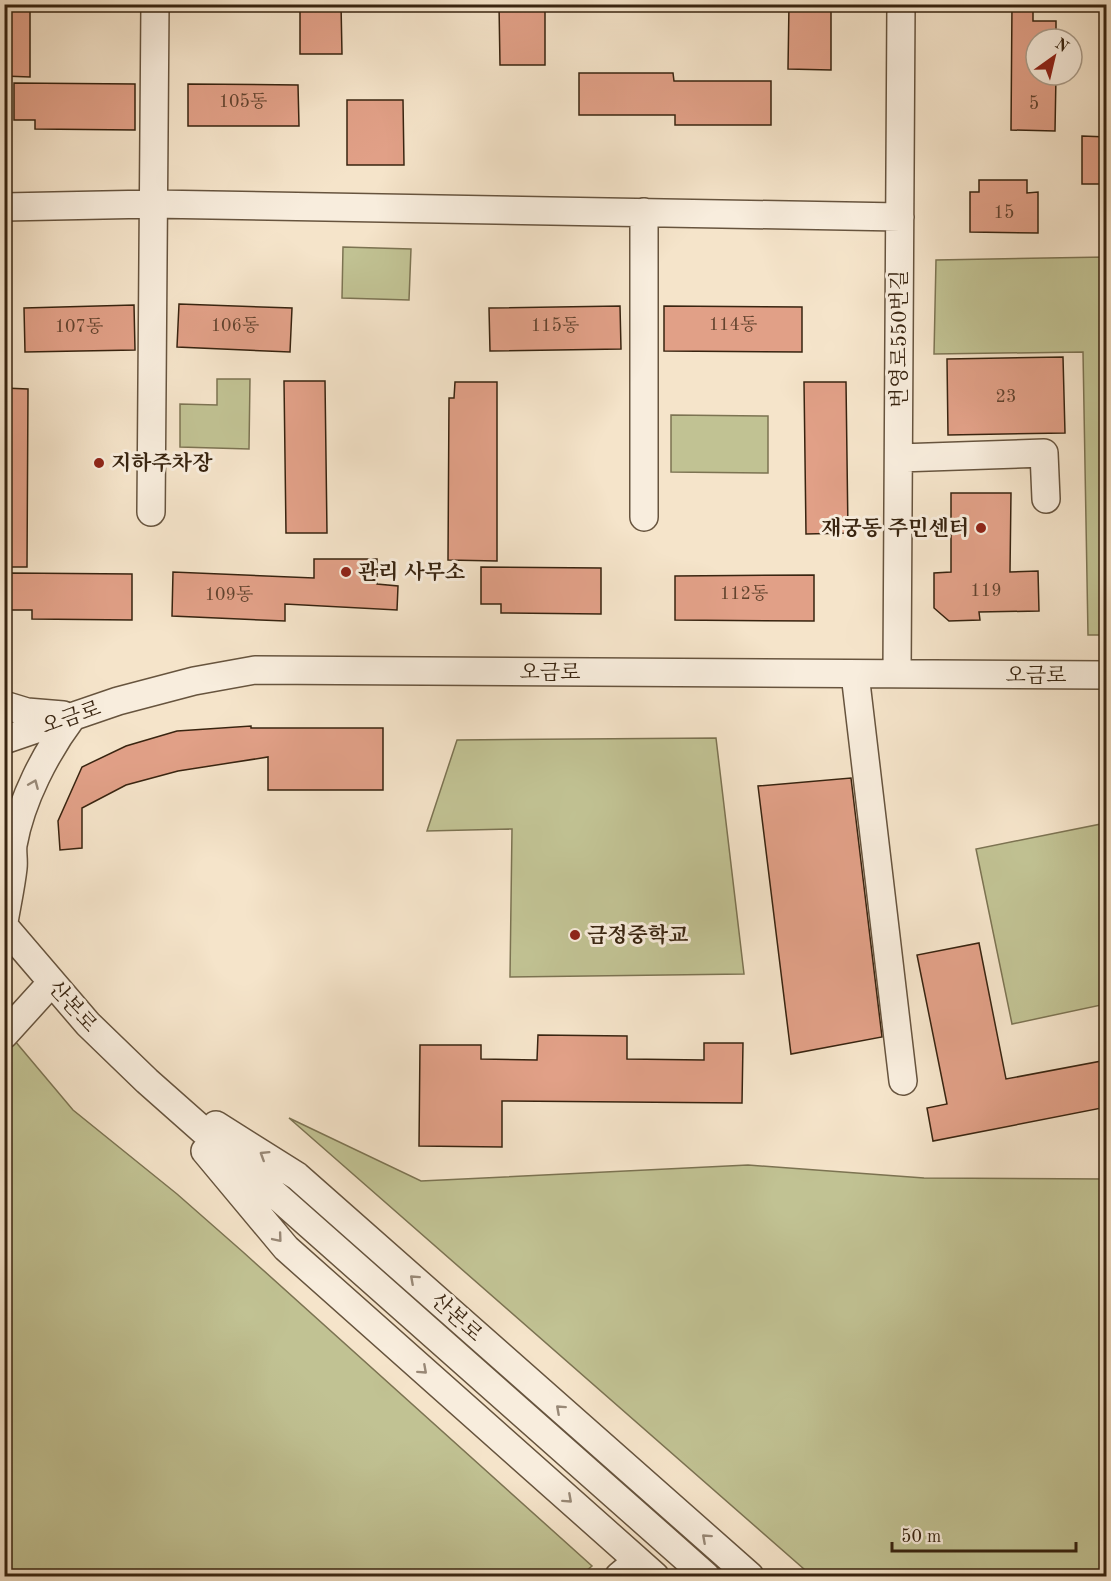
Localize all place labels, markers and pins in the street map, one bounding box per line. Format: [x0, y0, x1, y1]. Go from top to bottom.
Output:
place label: 지하주차장 [111, 451, 213, 475]
marker: 지하주차장 [92, 456, 106, 470]
place label: 재궁동 주민센터 [821, 516, 969, 540]
marker: 재궁동 주민센터 [974, 521, 988, 535]
place label: 관리 사무소 [358, 560, 465, 584]
marker: 관리 사무소 [339, 565, 353, 579]
place label: 금정중학교 [587, 923, 688, 947]
marker: 금정중학교 [568, 928, 582, 942]

